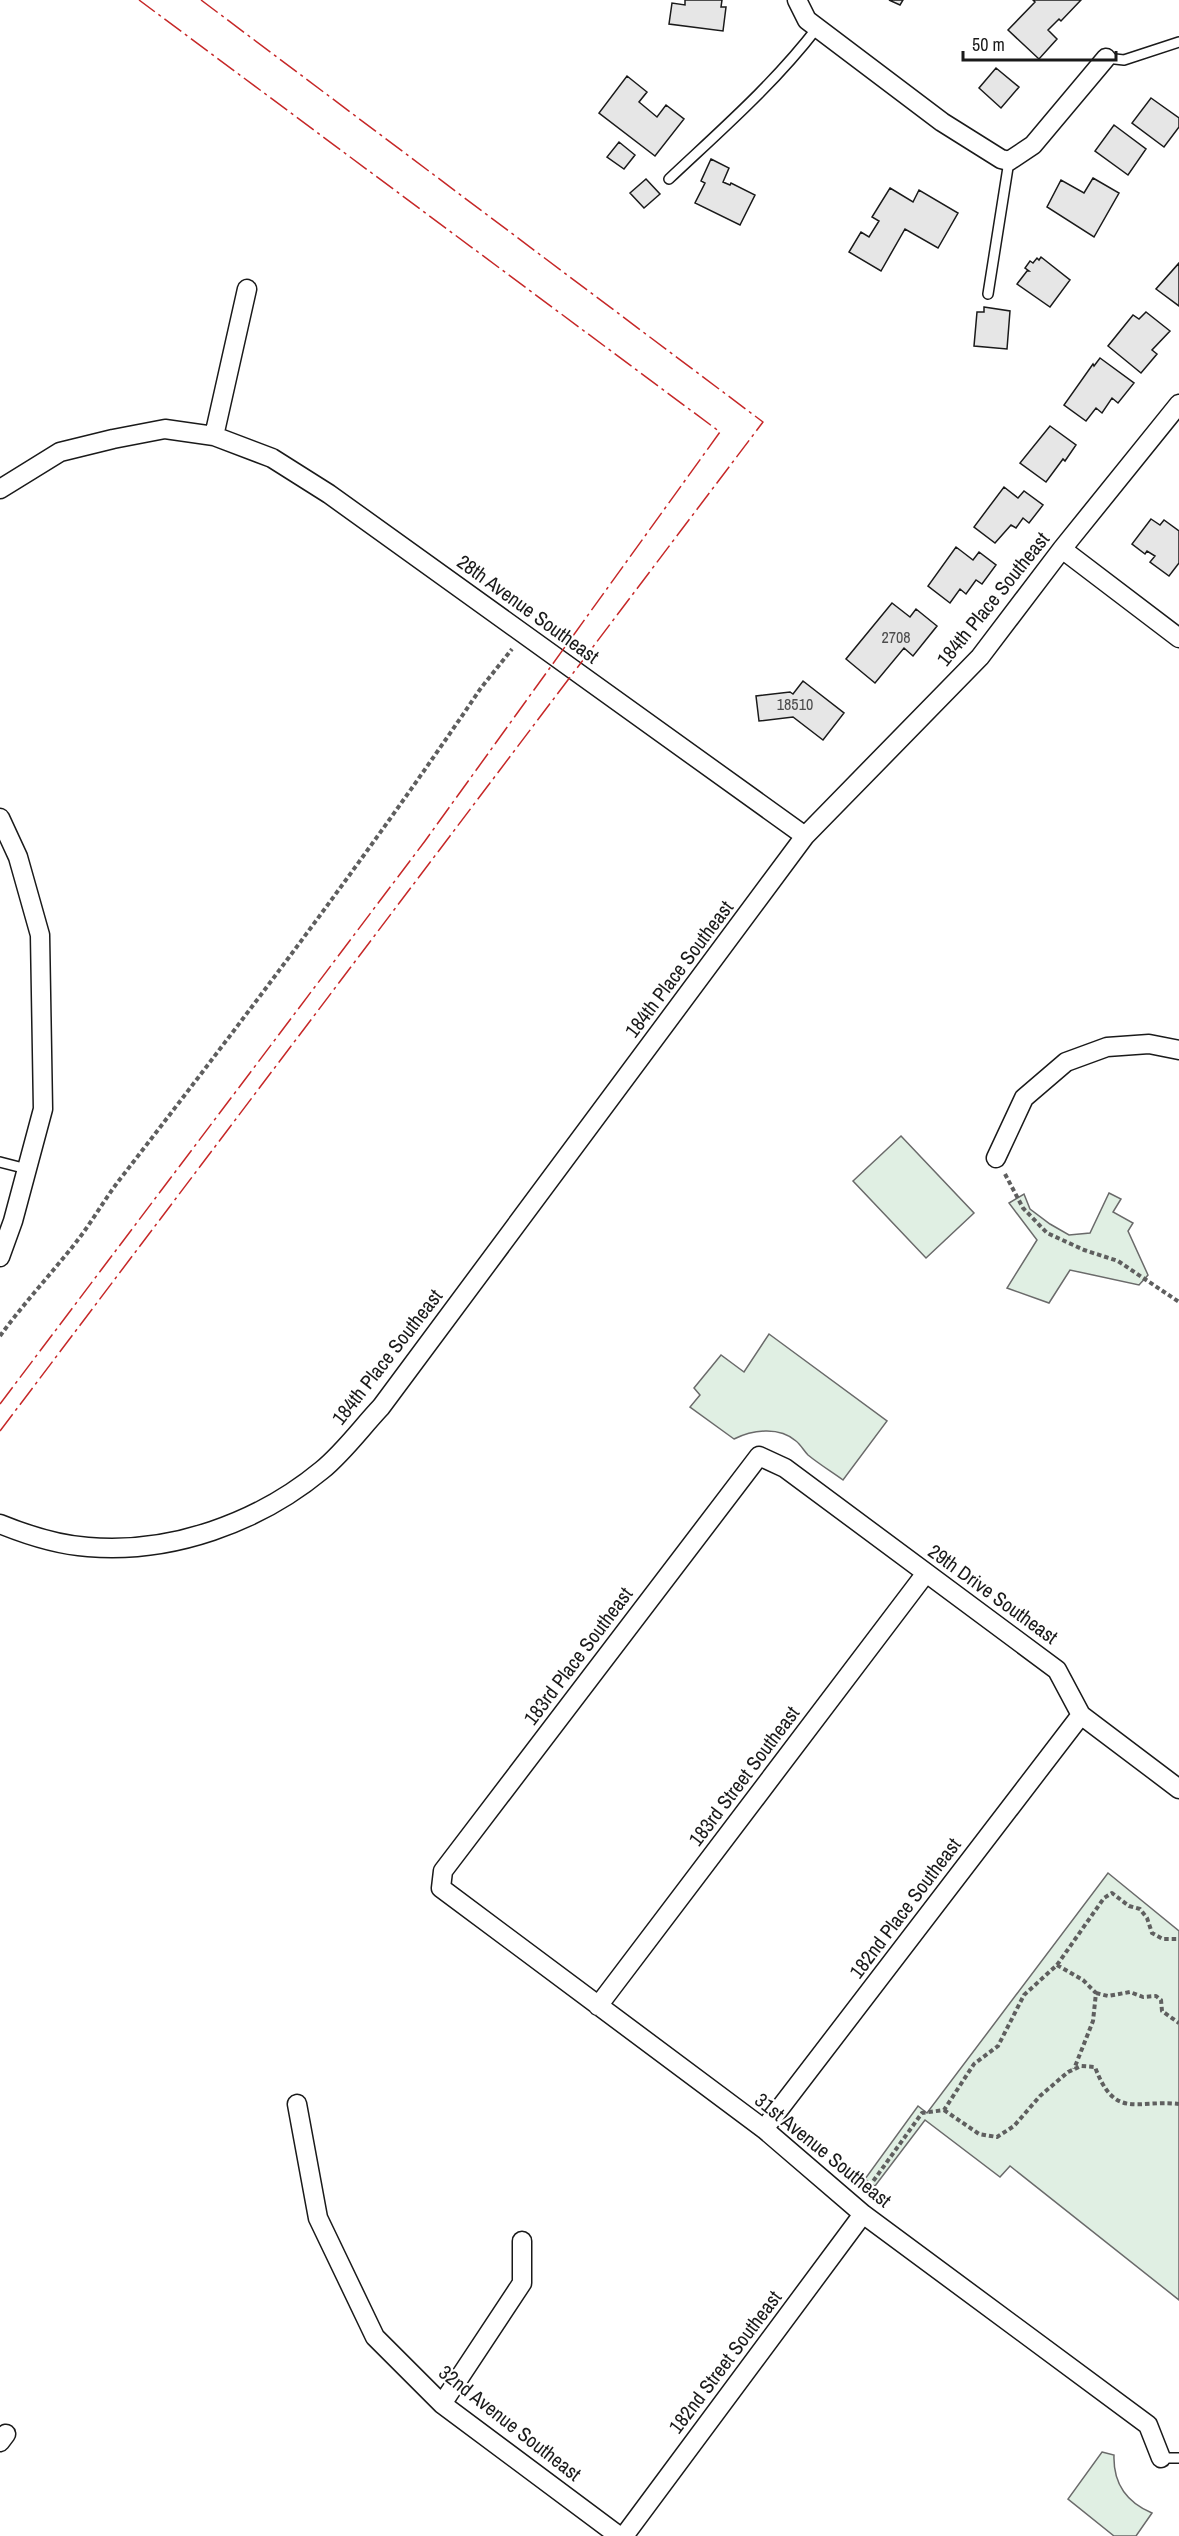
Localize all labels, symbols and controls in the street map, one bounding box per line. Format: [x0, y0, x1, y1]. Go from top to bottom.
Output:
scale bar [963, 24, 1116, 62]
text: 50 m [972, 32, 1005, 57]
street label: 184th Place Southeast [930, 526, 1055, 671]
street label: 28th Avenue Southeast [452, 548, 605, 670]
house number: 2708 [881, 626, 911, 648]
house number: 18510 [777, 693, 813, 715]
street label: 184th Place Southeast [618, 894, 739, 1043]
street label: 184th Place Southeast [325, 1283, 448, 1430]
street label: 29th Drive Southeast [923, 1537, 1064, 1650]
street label: 183rd Place Southeast [517, 1581, 639, 1730]
street label: 183rd Street Southeast [682, 1700, 805, 1851]
street label: 182nd Place Southeast [843, 1832, 967, 1984]
street label: 31st Avenue Southeast [749, 2086, 898, 2213]
street label: 182nd Street Southeast [662, 2284, 788, 2439]
street label: 32nd Avenue Southeast [433, 2358, 587, 2487]

